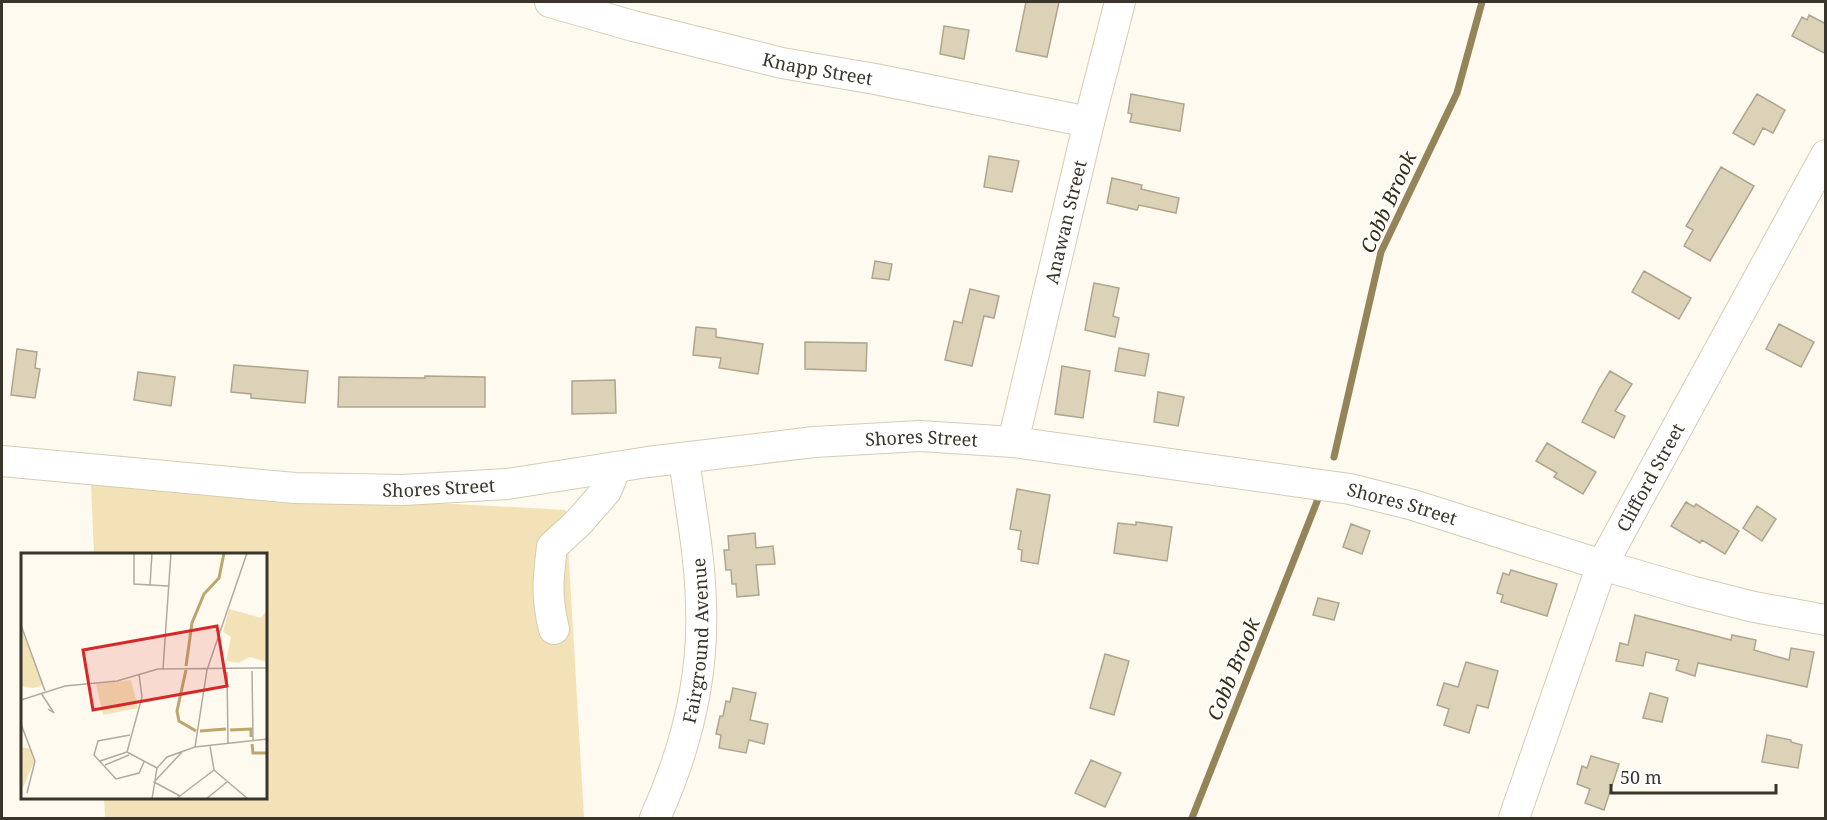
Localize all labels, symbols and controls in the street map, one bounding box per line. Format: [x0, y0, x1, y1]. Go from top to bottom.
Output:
street label: Knapp Street [760, 47, 874, 90]
water label: Cobb Brook [1354, 147, 1423, 257]
street label: Anawan Street [1039, 158, 1092, 287]
street label: Clifford Street [1611, 419, 1689, 536]
street label: Shores Street [864, 424, 979, 452]
street label: Shores Street [382, 473, 496, 502]
street label: Shores Street [1345, 477, 1460, 530]
inset map [21, 553, 267, 799]
street label: Fairground Avenue [677, 557, 713, 726]
water label: Cobb Brook [1200, 613, 1266, 724]
scale bar [1611, 757, 1776, 795]
text: 50 m [1620, 765, 1662, 789]

